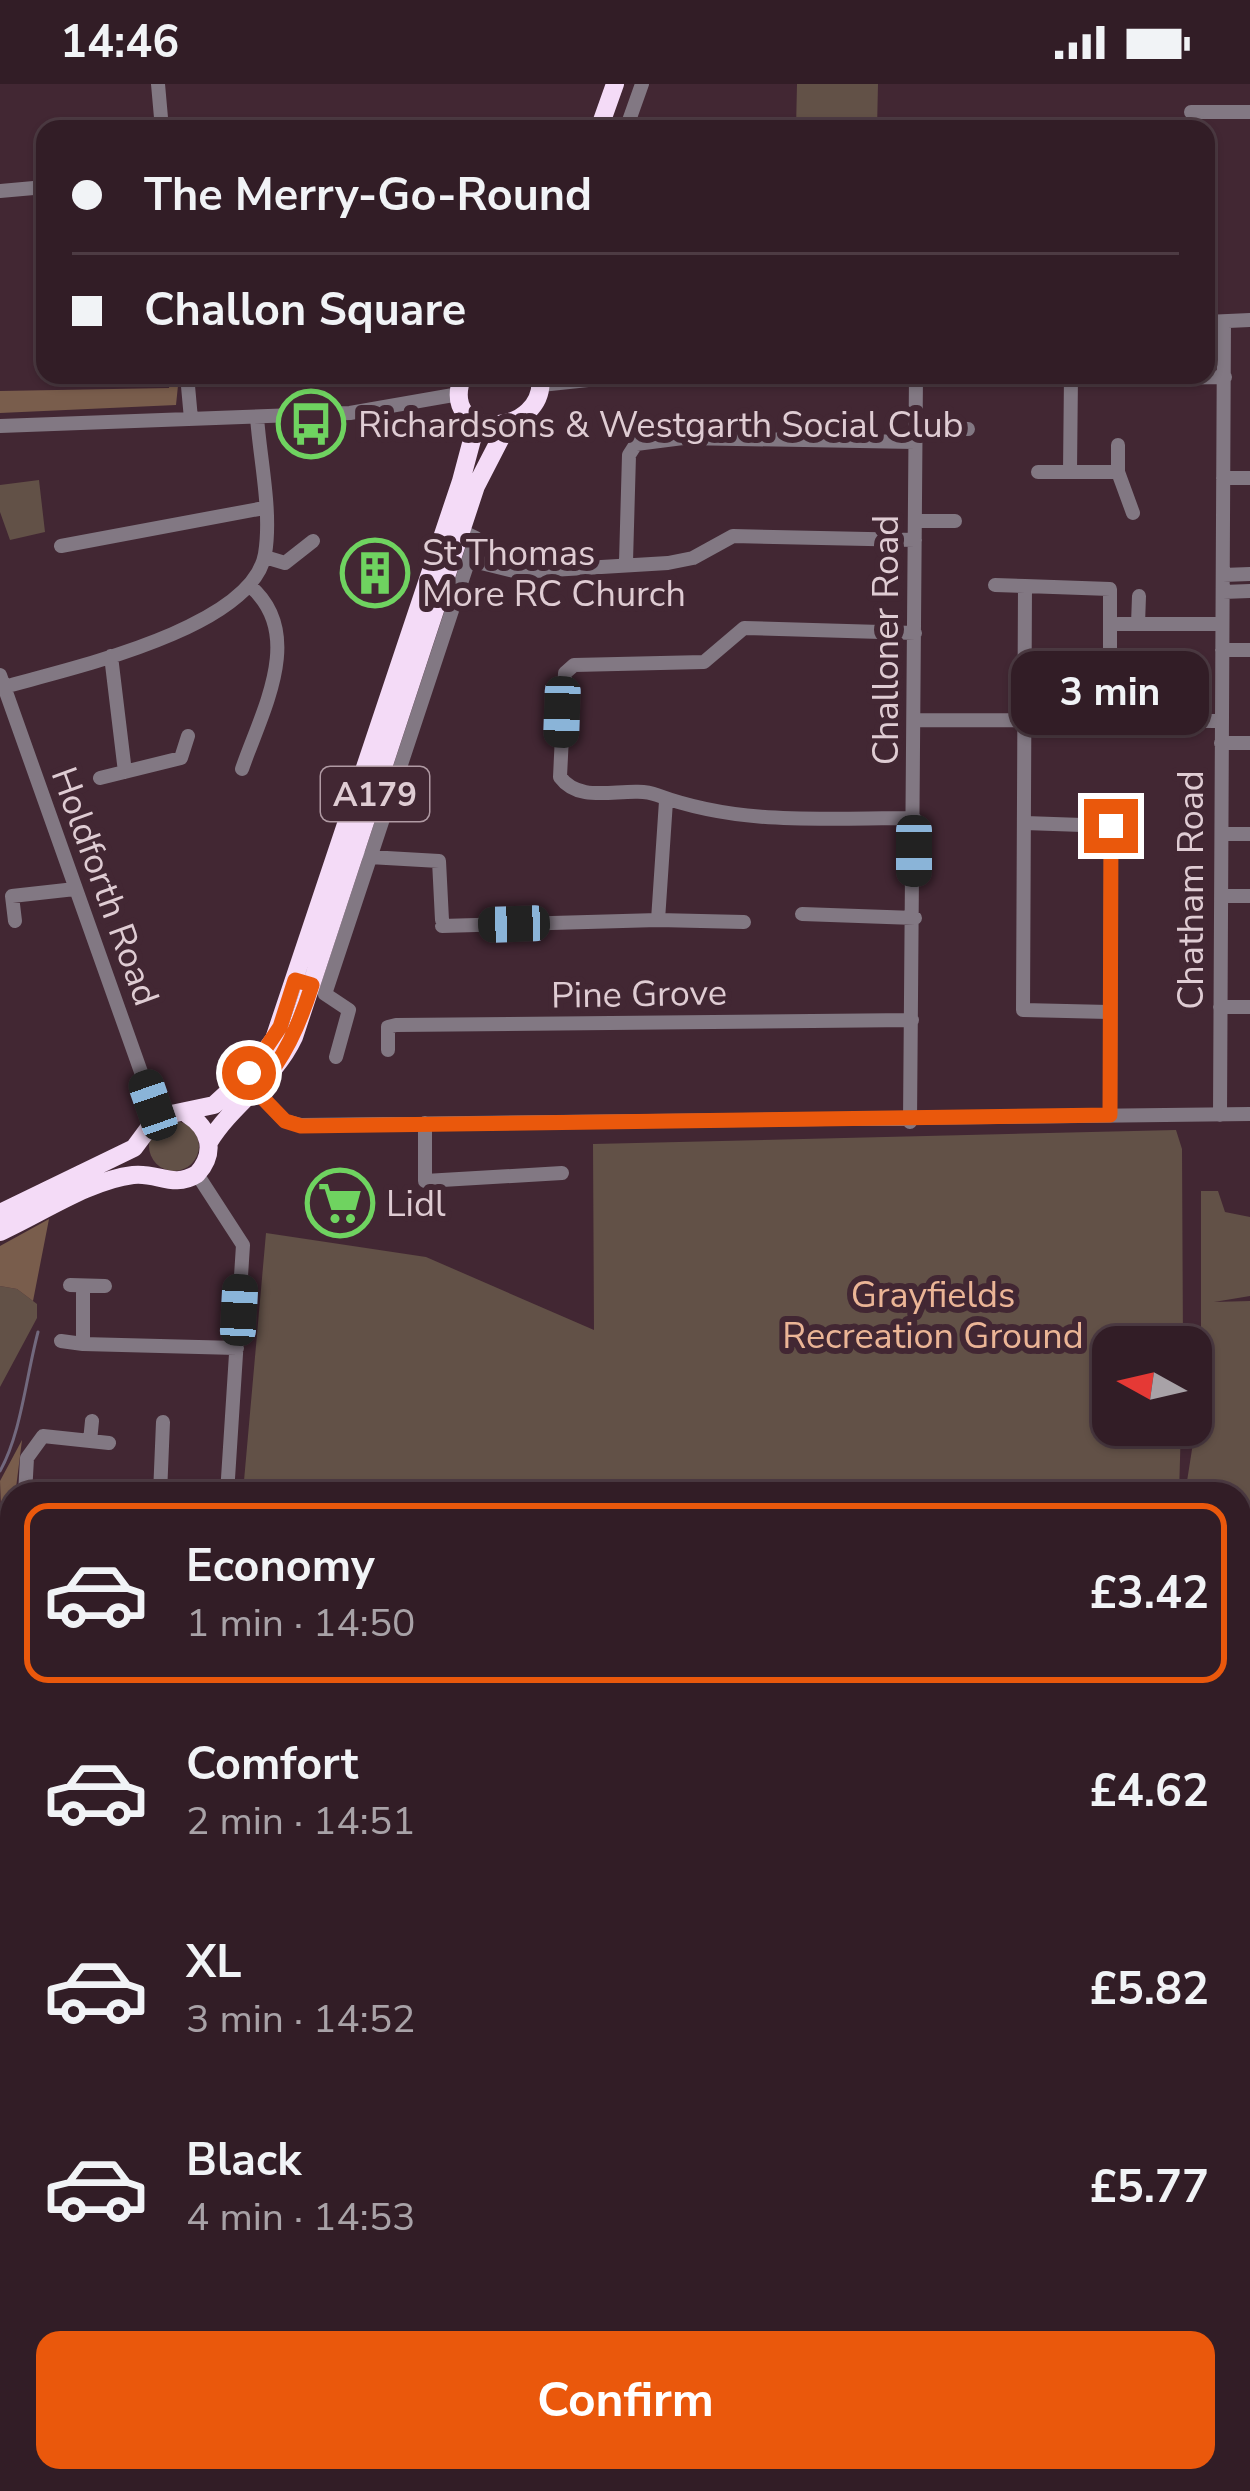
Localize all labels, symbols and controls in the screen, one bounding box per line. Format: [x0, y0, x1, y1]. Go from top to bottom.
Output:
text: 14:46 [60, 12, 179, 73]
text: The Merry-Go-Round [144, 165, 592, 226]
text: Challon Square [144, 280, 466, 341]
bus stop icon: Richardsons & Westgarth Social Club [276, 389, 346, 459]
place label: Richardsons & Westgarth Social Club [358, 401, 964, 450]
street label: Challoner Road [862, 515, 911, 765]
place label: St Thomas More RC Church [422, 529, 686, 619]
building icon: St Thomas More RC Church [340, 538, 410, 608]
callout: 3 min [1012, 652, 1210, 736]
text: 3 min [1060, 666, 1160, 719]
car [543, 675, 581, 749]
street label: Holdforth Road [39, 761, 170, 1012]
road number: A179 [321, 767, 429, 821]
street label: Chatham Road [1167, 770, 1216, 1010]
route end [1084, 799, 1138, 853]
car [896, 815, 932, 887]
car [477, 905, 551, 943]
street label: Pine Grove [551, 968, 727, 1021]
route start [222, 1046, 276, 1100]
car [124, 1065, 182, 1145]
supermarket icon: Lidl [305, 1168, 375, 1238]
place label: Lidl [386, 1180, 446, 1229]
park label: Grayfields Recreation Ground [782, 1271, 1084, 1361]
car [219, 1273, 259, 1347]
north arrow [1092, 1326, 1212, 1446]
map controls [1092, 1326, 1212, 1446]
text: Economy [186, 1536, 375, 1597]
icon: car [42, 1539, 150, 1647]
text: £3.42 [1090, 1563, 1209, 1624]
text: 1 min · 14:50 [186, 1597, 415, 1650]
text: Comfort [186, 1734, 358, 1795]
icon: car [42, 1737, 150, 1845]
text: £4.62 [1090, 1761, 1209, 1822]
text: 2 min · 14:51 [186, 1795, 415, 1848]
text: XL [186, 1932, 242, 1993]
icon: car [42, 1935, 150, 2043]
text: £5.82 [1090, 1959, 1209, 2020]
text: 3 min · 14:52 [186, 1993, 415, 2046]
text: Black [186, 2130, 301, 2191]
icon: car [42, 2133, 150, 2241]
text: £5.77 [1090, 2157, 1209, 2218]
text: 4 min · 14:53 [186, 2191, 415, 2244]
button: Confirm [36, 2331, 1215, 2469]

